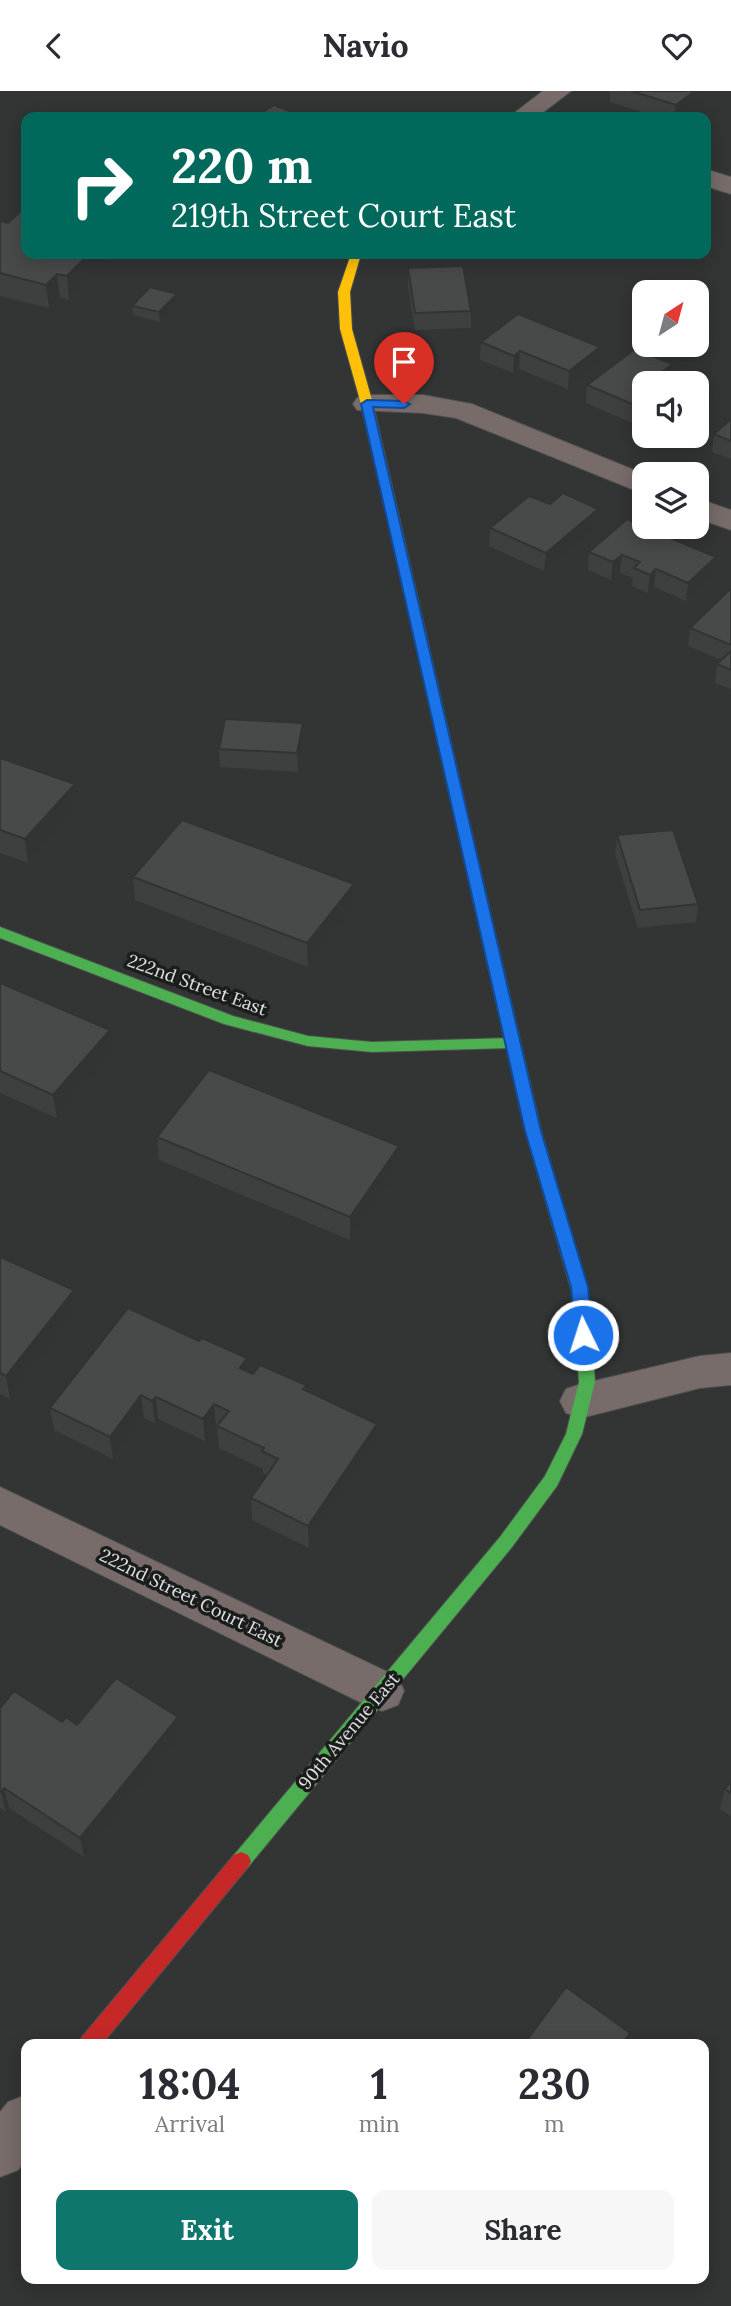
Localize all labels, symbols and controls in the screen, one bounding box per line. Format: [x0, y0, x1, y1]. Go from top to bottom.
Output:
text: Navio [322, 25, 409, 66]
icon: back [35, 27, 73, 65]
icon: heart [658, 27, 696, 65]
text: 220 m [171, 134, 312, 196]
icon: right [56, 140, 147, 231]
text: 219th Street Court East [171, 195, 516, 236]
north arrow [632, 280, 709, 357]
map controls [632, 280, 709, 539]
pin [374, 332, 434, 404]
icon: arrive [385, 343, 423, 381]
button: sound [632, 371, 709, 448]
button: layers [632, 462, 709, 539]
street label: 222nd Street East [124, 949, 270, 1020]
position arrow [546, 1298, 620, 1372]
street label: 222nd Street Court East [96, 1543, 286, 1652]
street label: 90th Avenue East [293, 1667, 404, 1794]
text: 18:04 [139, 2057, 241, 2111]
text: 1 [371, 2057, 388, 2111]
text: 230 [518, 2057, 591, 2111]
text: Arrival [155, 2109, 225, 2138]
text: min [359, 2109, 400, 2138]
text: m [544, 2109, 565, 2138]
button: Exit [56, 2190, 358, 2270]
button: Share [372, 2190, 674, 2270]

